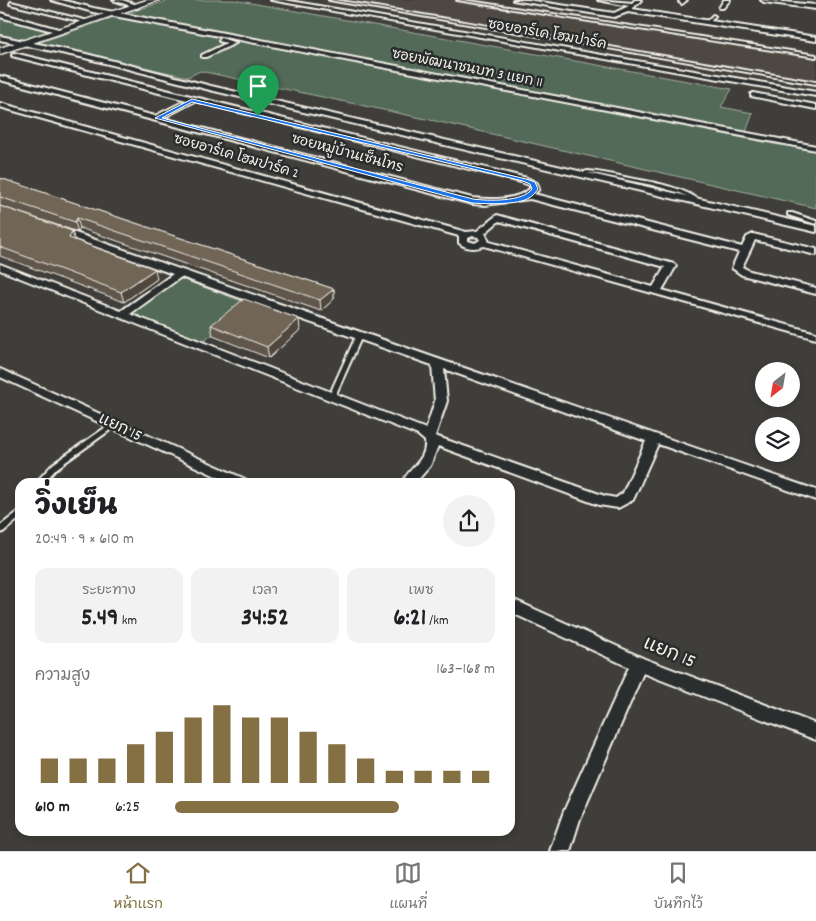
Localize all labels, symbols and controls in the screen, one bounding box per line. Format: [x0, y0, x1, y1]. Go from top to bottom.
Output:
street label: ซอยอาร์เค โฮมปาร์ค [486, 14, 608, 55]
street label: ซอยพัฒนาชนบท 3 แยก 11 [390, 45, 544, 93]
pin [237, 65, 279, 116]
icon: arrive [244, 72, 272, 100]
street label: ซอยหมู่บ้านเซ็นโทร [289, 128, 405, 179]
street label: ซอยอาร์เค โฮมปาร์ค 2 [171, 129, 301, 184]
north arrow [755, 362, 800, 408]
map controls [755, 362, 800, 462]
street label: แยก 15 [94, 408, 146, 448]
button: layers [755, 417, 800, 462]
text: วิ่งเย็น [35, 489, 117, 529]
button: share [443, 495, 495, 547]
text: 20:49 · 9 × 610 m [35, 528, 134, 551]
text: ระยะทาง [82, 581, 136, 601]
text: เวลา [252, 581, 278, 601]
text: เพซ [409, 581, 433, 601]
text: 5.49 [81, 601, 118, 637]
text: 34:52 [241, 601, 289, 637]
text: 6:21 [393, 601, 426, 637]
text: km [118, 611, 137, 631]
text: /km [426, 611, 449, 631]
street label: แยก 15 [639, 631, 699, 677]
text: 163–168 m [436, 658, 495, 681]
text: ความสูง [35, 665, 90, 688]
text: 610 m [35, 796, 70, 819]
text: 6:25 [115, 796, 140, 819]
tab: หน้าแรก [113, 859, 163, 915]
tab: แผนที่ [389, 859, 427, 915]
tab: บันทึกไว้ [654, 859, 703, 915]

